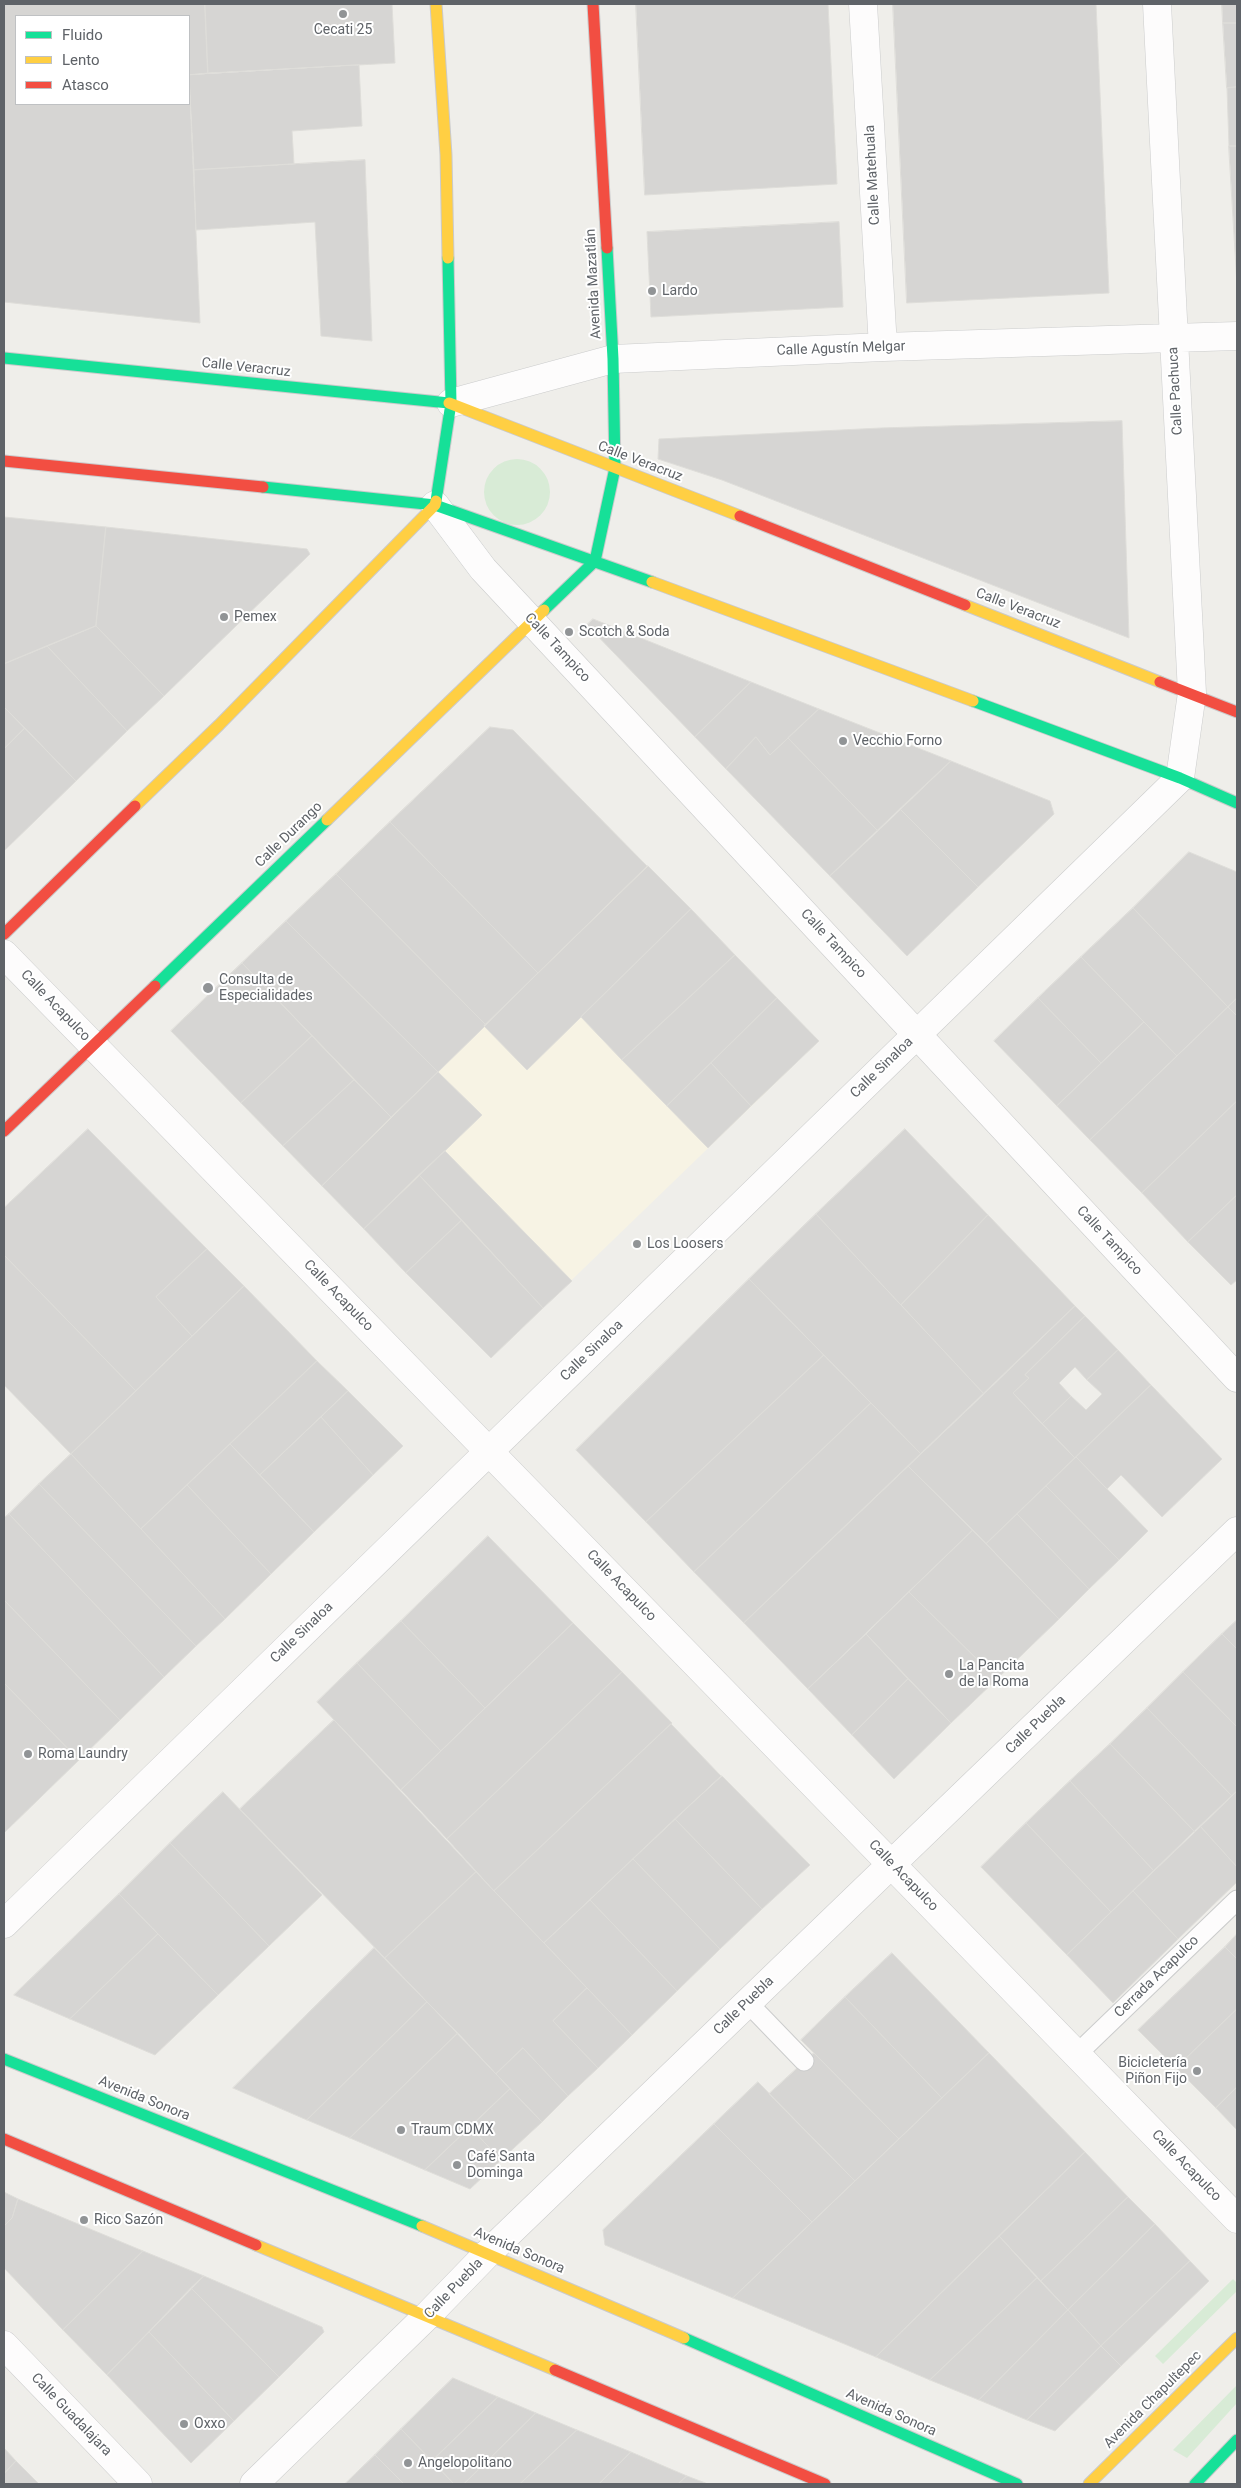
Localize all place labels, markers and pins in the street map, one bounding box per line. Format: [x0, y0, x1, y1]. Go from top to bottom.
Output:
marker: Cecati 25 [337, 8, 349, 20]
place label: Cecati 25 [314, 22, 372, 38]
place label: Lardo [662, 283, 698, 299]
marker: Lardo [646, 285, 658, 297]
place label: Pemex [234, 609, 277, 625]
marker: Pemex [218, 611, 230, 623]
place label: Scotch & Soda [579, 624, 670, 640]
marker: Scotch & Soda [563, 626, 575, 638]
place label: Vecchio Forno [853, 733, 942, 749]
marker: Vecchio Forno [837, 735, 849, 747]
place label: Consulta de Especialidades [219, 972, 313, 1004]
marker: Consulta de Especialidades [201, 981, 215, 995]
place label: Los Loosers [647, 1236, 723, 1252]
marker: Los Loosers [631, 1238, 643, 1250]
place label: La Pancita de la Roma [959, 1658, 1029, 1690]
marker: La Pancita de la Roma [943, 1668, 955, 1680]
place label: Roma Laundry [38, 1746, 128, 1762]
marker: Roma Laundry [22, 1748, 34, 1760]
place label: Bicicletería Piñon Fijo [1118, 2055, 1187, 2088]
marker: Bicicletería Piñon Fijo [1191, 2065, 1203, 2077]
place label: Traum CDMX [411, 2122, 494, 2138]
marker: Traum CDMX [395, 2124, 407, 2136]
place label: Café Santa Dominga [467, 2149, 535, 2182]
marker: Café Santa Dominga [451, 2159, 463, 2171]
place label: Rico Sazón [94, 2212, 163, 2228]
marker: Rico Sazón [78, 2214, 90, 2226]
place label: Oxxo [194, 2416, 225, 2432]
marker: Oxxo [178, 2418, 190, 2430]
place label: Angelopolitano [418, 2455, 512, 2471]
marker: Angelopolitano [402, 2457, 414, 2469]

